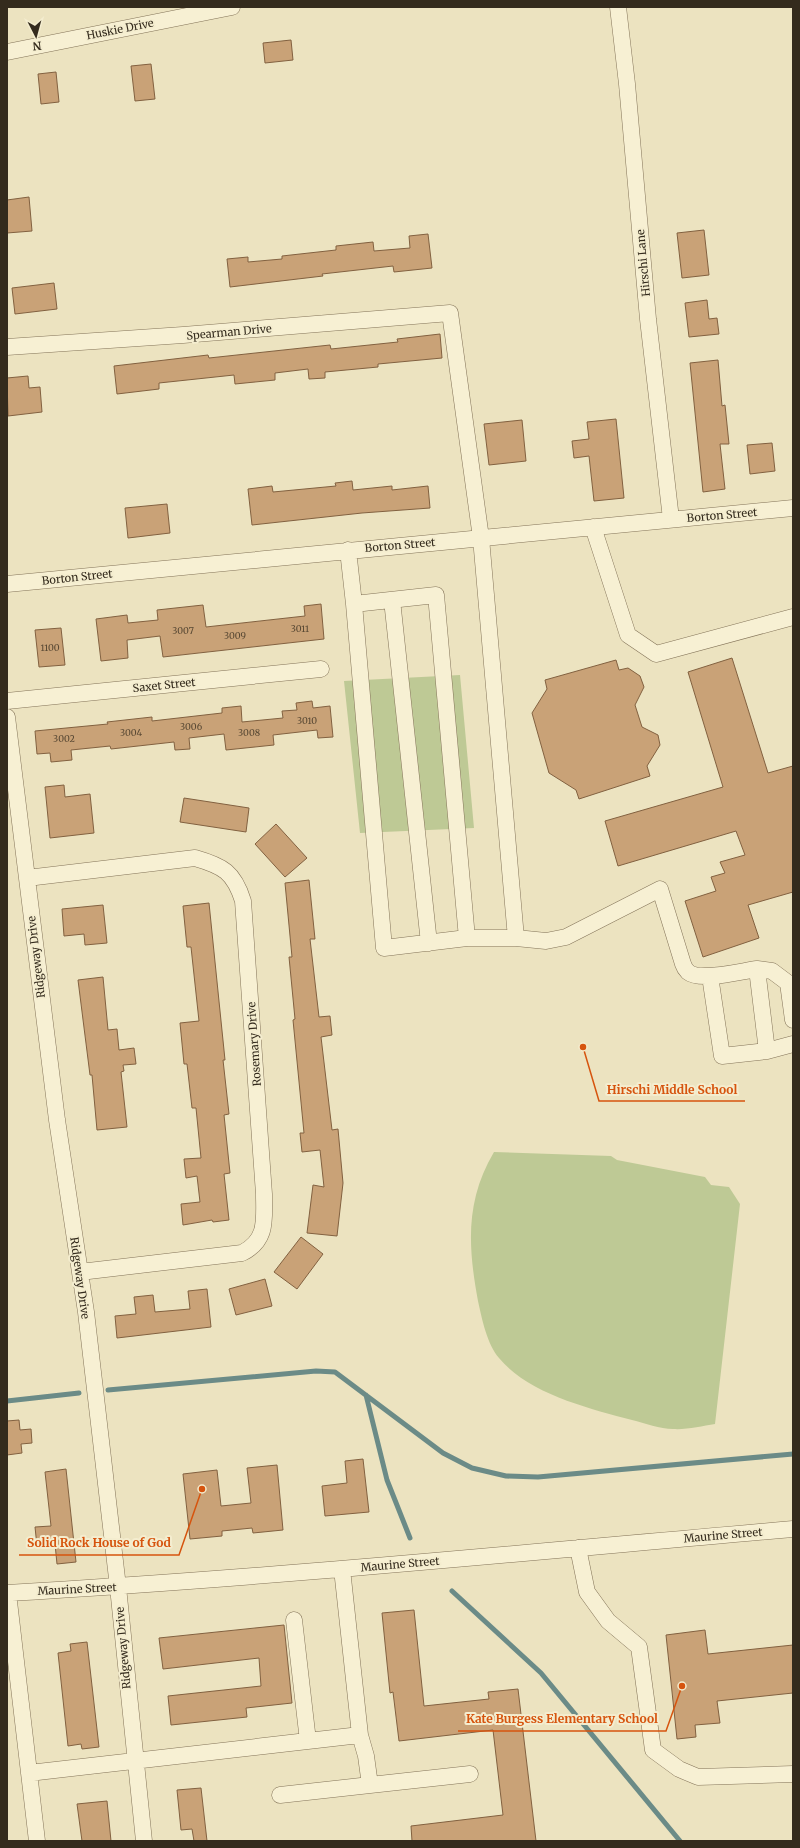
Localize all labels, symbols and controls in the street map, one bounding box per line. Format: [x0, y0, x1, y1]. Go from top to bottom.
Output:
north arrow [16, 16, 56, 56]
street label: Huskie Drive [85, 16, 155, 42]
text: N [32, 39, 42, 53]
street label: Hirschi Lane [633, 229, 653, 297]
street label: Spearman Drive [186, 321, 272, 343]
street label: Borton Street [686, 505, 759, 525]
street label: Borton Street [364, 535, 437, 555]
street label: Borton Street [41, 566, 114, 588]
house number: 3011 [291, 623, 309, 634]
house number: 3007 [172, 625, 194, 636]
house number: 3009 [224, 630, 246, 641]
house number: 1100 [40, 642, 60, 653]
street label: Saxet Street [132, 675, 197, 695]
house number: 3010 [297, 715, 317, 726]
house number: 3006 [180, 721, 203, 732]
house number: 3004 [120, 727, 143, 738]
house number: 3008 [238, 727, 260, 738]
house number: 3002 [53, 733, 75, 744]
street label: Ridgeway Drive [24, 915, 48, 999]
street label: Rosemary Drive [244, 1001, 264, 1087]
callout: Hirschi Middle School [599, 1077, 745, 1101]
text: Hirschi Middle School [607, 1082, 737, 1097]
street label: Ridgeway Drive [67, 1236, 93, 1320]
street label: Maurine Street [683, 1525, 764, 1545]
callout: Solid Rock House of God [19, 1531, 179, 1555]
text: Solid Rock House of God [27, 1535, 172, 1550]
street label: Maurine Street [360, 1554, 441, 1574]
street label: Maurine Street [37, 1580, 118, 1598]
street label: Ridgeway Drive [112, 1606, 134, 1690]
callout: Kate Burgess Elementary School [458, 1707, 666, 1731]
text: Kate Burgess Elementary School [466, 1711, 658, 1726]

